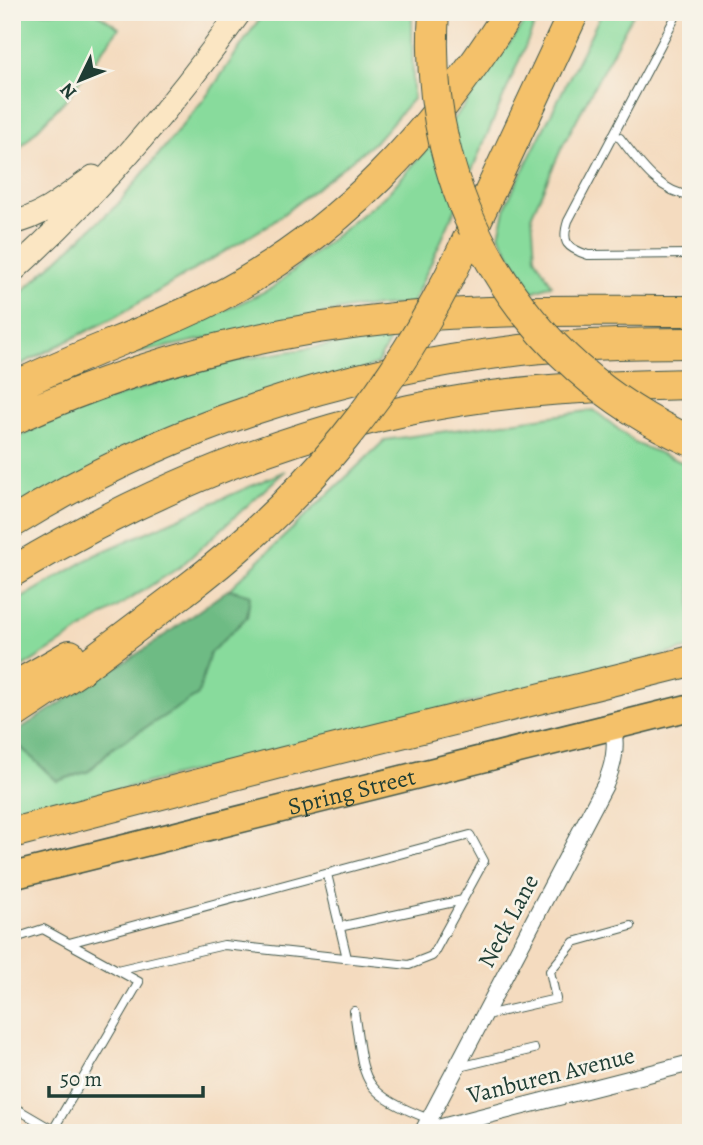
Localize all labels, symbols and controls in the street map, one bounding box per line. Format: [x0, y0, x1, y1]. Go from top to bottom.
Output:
north arrow [46, 46, 116, 116]
text: N [54, 77, 83, 105]
street label: Spring Street [284, 760, 419, 823]
street label: Neck Lane [470, 869, 546, 973]
street label: Vanburen Avenue [463, 1039, 638, 1111]
scale bar [49, 1054, 203, 1098]
text: 50 m [60, 1065, 102, 1093]

